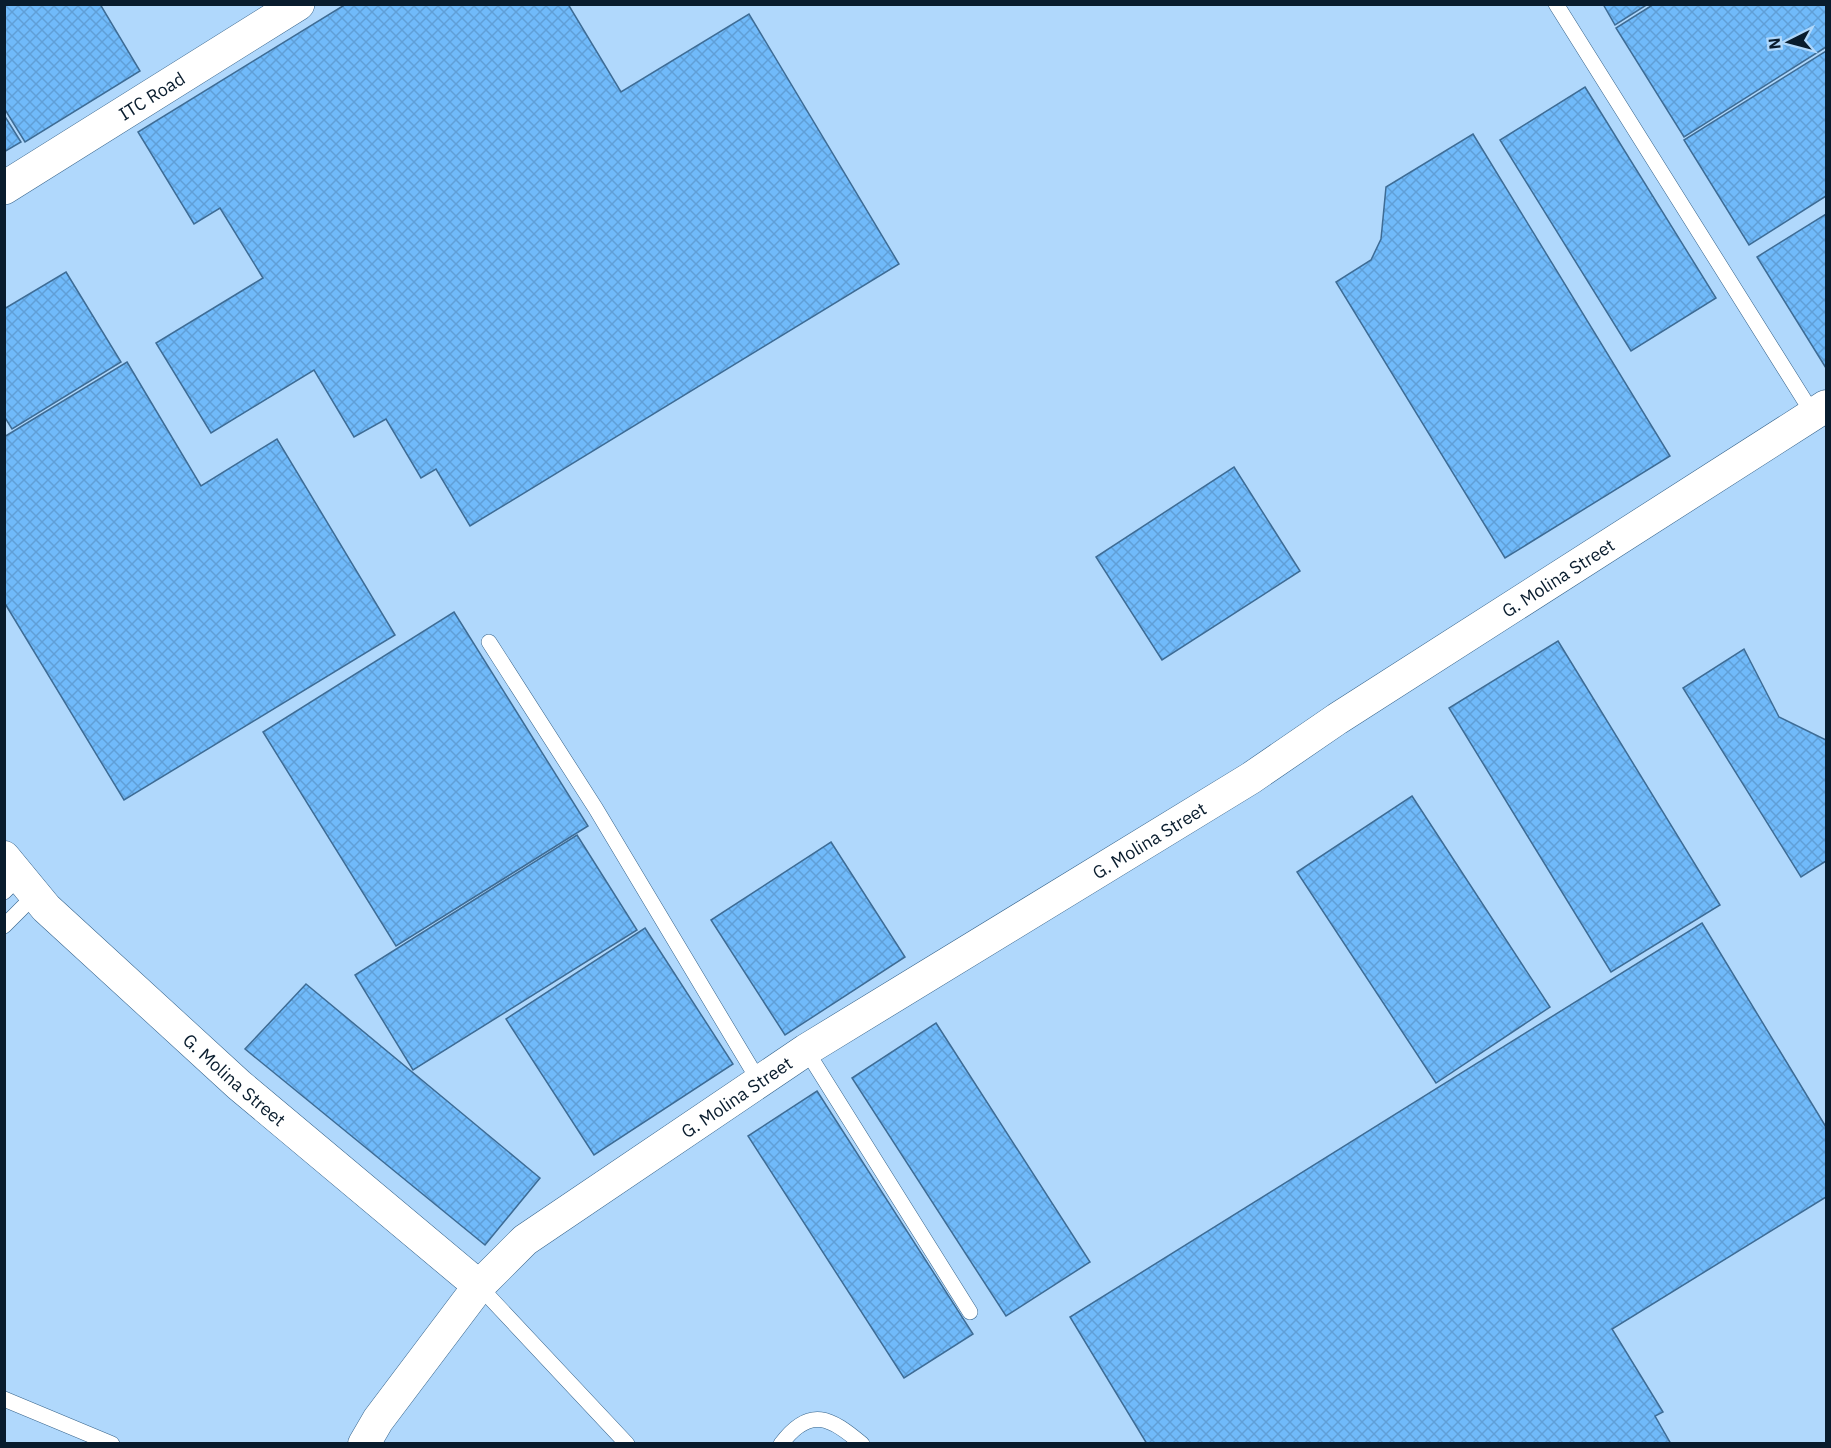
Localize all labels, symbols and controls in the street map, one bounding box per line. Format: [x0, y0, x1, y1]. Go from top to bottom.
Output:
north arrow [1759, 12, 1819, 72]
text: N [1764, 37, 1785, 50]
street label: ITC Road [114, 66, 189, 125]
street label: G. Molina Street [1497, 533, 1619, 622]
street label: G. Molina Street [1088, 797, 1210, 884]
street label: G. Molina Street [178, 1028, 291, 1131]
street label: G. Molina Street [677, 1051, 797, 1143]

